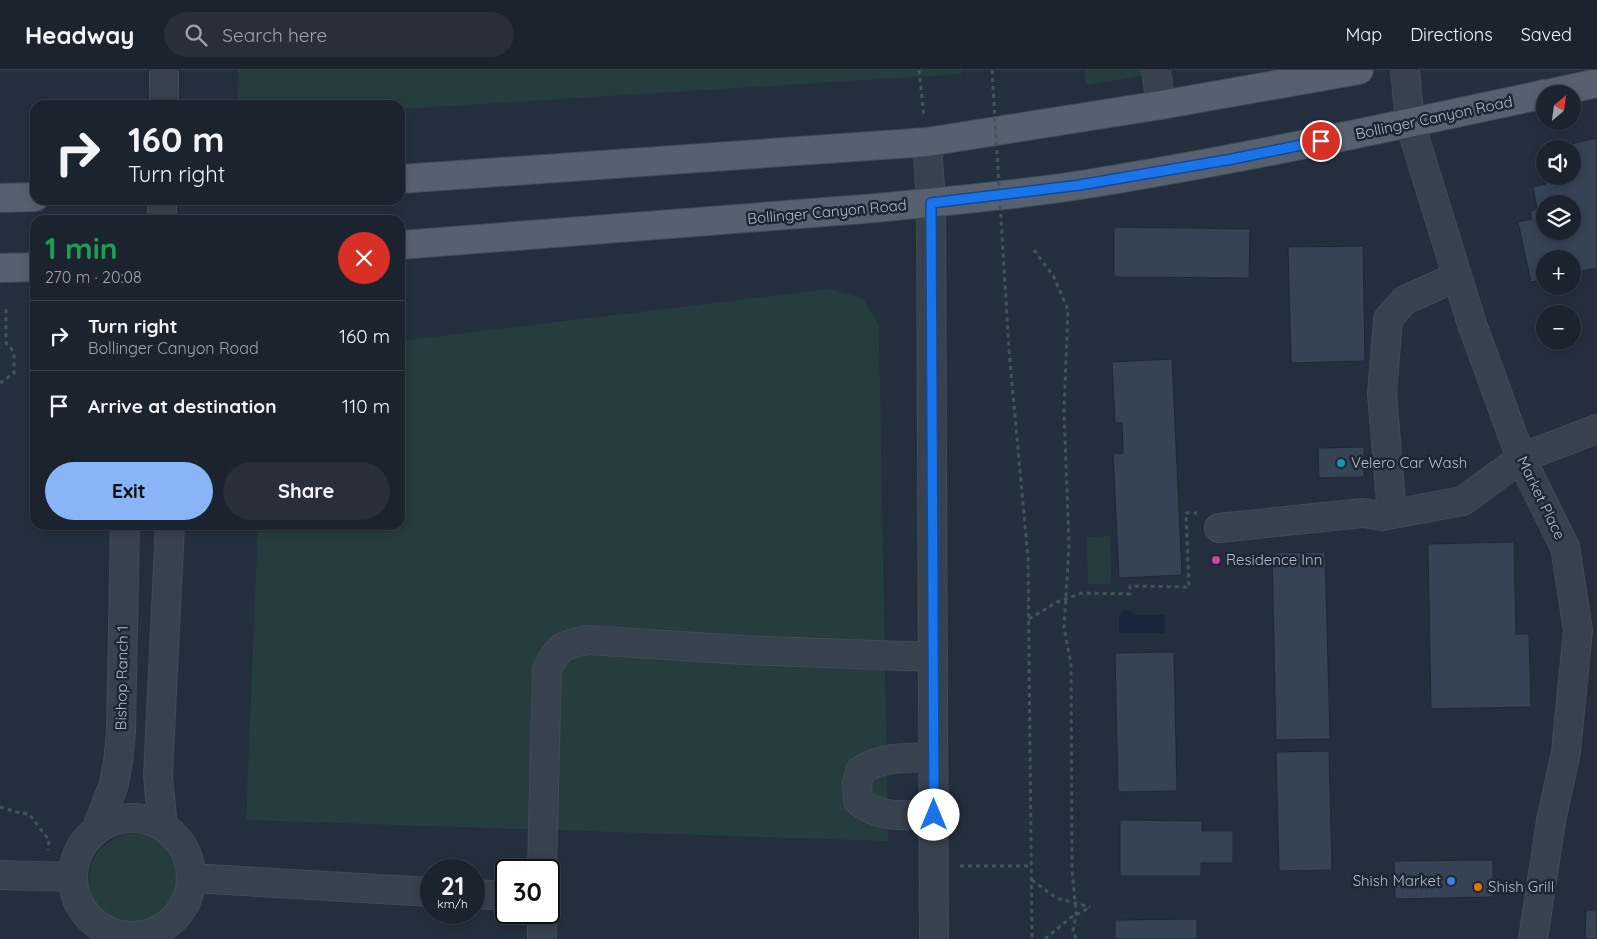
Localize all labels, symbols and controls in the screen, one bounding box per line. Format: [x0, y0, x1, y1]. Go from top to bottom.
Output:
search box [164, 12, 514, 57]
text: Headway [25, 20, 134, 50]
icon: search [182, 21, 210, 49]
text: Search here [222, 23, 327, 47]
text: Map [1345, 23, 1382, 46]
text: Directions [1410, 23, 1493, 46]
text: Saved [1521, 23, 1572, 46]
north arrow [1536, 85, 1581, 130]
map controls [1536, 85, 1581, 350]
street label: Bollinger Canyon Road [1354, 92, 1514, 143]
text: 160 m [128, 117, 225, 161]
icon: right [45, 120, 110, 185]
pin [1300, 120, 1342, 162]
icon: arrive [1307, 127, 1335, 155]
button: sound [1536, 140, 1581, 185]
text: Turn right [128, 160, 225, 188]
street label: Bollinger Canyon Road [746, 195, 907, 228]
button: layers [1536, 195, 1581, 240]
text: 1 min [45, 229, 118, 267]
button: close [338, 232, 390, 284]
button: + [1536, 250, 1581, 295]
text: 270 m · 20:08 [45, 267, 142, 287]
button: − [1536, 305, 1581, 350]
text: Turn right [88, 314, 177, 338]
icon: right [45, 322, 73, 350]
text: 160 m [339, 324, 390, 348]
text: Bollinger Canyon Road [88, 338, 259, 358]
icon: arrive [45, 392, 73, 420]
text: Arrive at destination [88, 394, 277, 418]
text: 110 m [342, 394, 390, 418]
place label: Velero Car Wash [1351, 453, 1467, 472]
street label: Market Place [1513, 453, 1570, 543]
marker: Velero Car Wash [1335, 457, 1347, 469]
button: Exit [45, 462, 213, 520]
button: Share [223, 462, 390, 520]
place label: Residence Inn [1226, 550, 1322, 569]
marker: Residence Inn [1210, 554, 1222, 566]
street label: Bishop Ranch 1 [111, 626, 132, 730]
position arrow [907, 788, 959, 840]
speed limit sign: 30 [495, 859, 560, 924]
text: 21 [441, 870, 464, 901]
place label: Shish Market [1353, 871, 1441, 890]
marker: Shish Market [1445, 875, 1457, 887]
place label: Shish Grill [1488, 877, 1554, 896]
marker: Shish Grill [1472, 881, 1484, 893]
text: km/h [437, 896, 468, 911]

